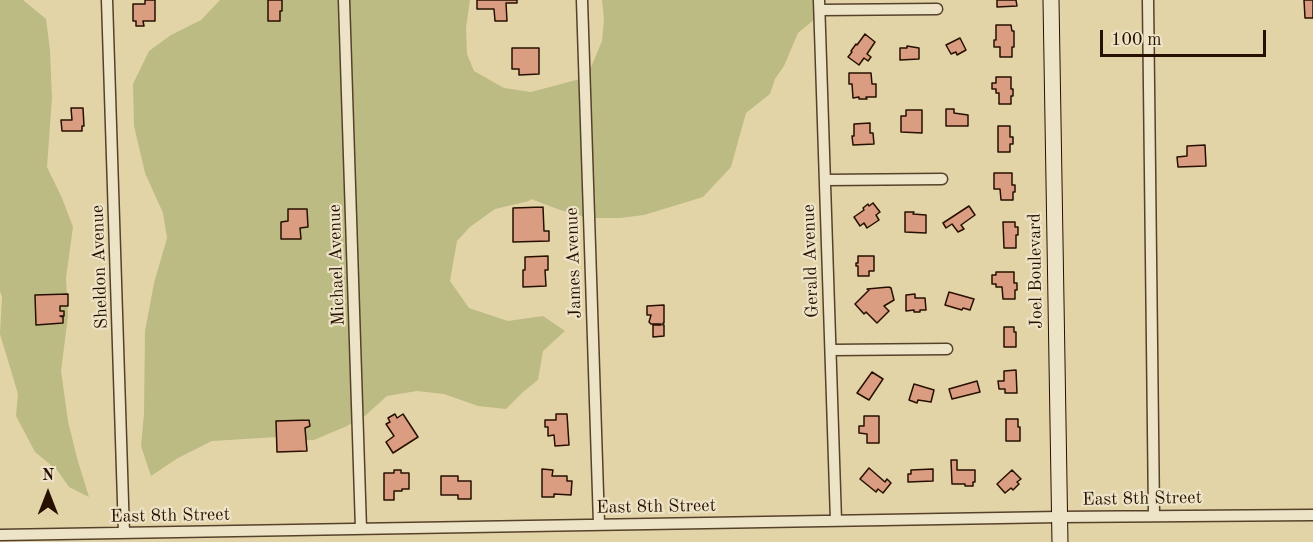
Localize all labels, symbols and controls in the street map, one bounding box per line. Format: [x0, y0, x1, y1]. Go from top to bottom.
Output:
scale bar [1103, 18, 1270, 56]
text: 100 m [1111, 31, 1162, 49]
street label: Sheldon Avenue [87, 204, 113, 330]
street label: Michael Avenue [324, 204, 350, 326]
street label: Gerald Avenue [798, 204, 824, 318]
street label: James Avenue [561, 207, 587, 319]
street label: Joel Boulevard [1024, 213, 1048, 329]
north arrow [18, 464, 78, 524]
text: N [42, 468, 54, 484]
street label: East 8th Street [1082, 487, 1202, 511]
street label: East 8th Street [596, 495, 716, 519]
street label: East 8th Street [110, 504, 230, 528]

